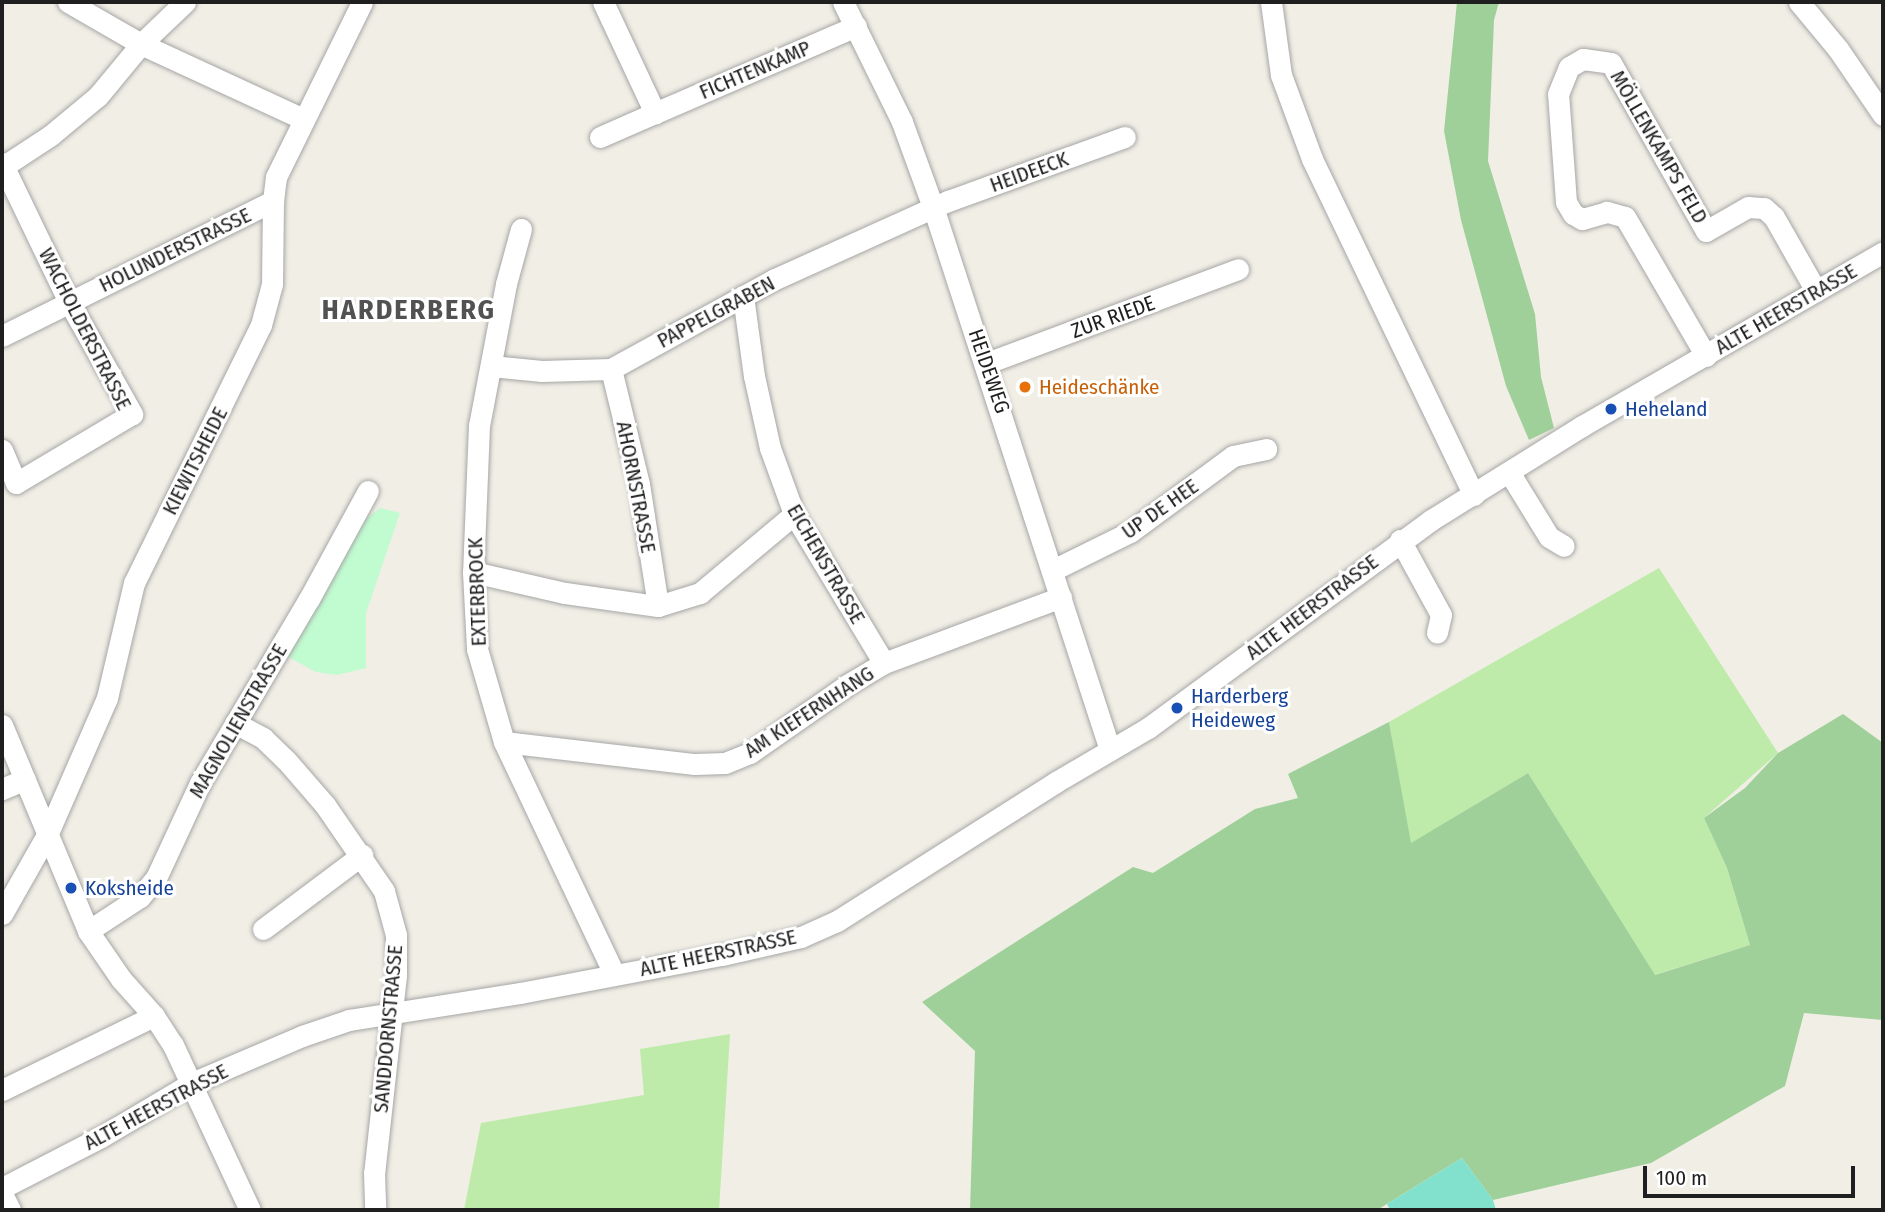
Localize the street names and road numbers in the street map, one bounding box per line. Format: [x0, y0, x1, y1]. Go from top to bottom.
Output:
street label: FICHTENKAMP [696, 35, 814, 105]
street label: MÖLLENKAMPS FELD [1605, 66, 1713, 228]
street label: HEIDEECK [986, 146, 1072, 198]
street label: HOLUNDERSTRASSE [95, 202, 255, 298]
street label: WACHOLDERSTRASSE [33, 244, 137, 414]
street label: ALTE HEERSTRASSE [1711, 258, 1861, 360]
street label: PAPPELGRABEN [653, 270, 779, 354]
street label: ZUR RIEDE [1068, 290, 1158, 344]
street label: HEIDEWEG [963, 326, 1015, 416]
street label: KIEWITSHEIDE [157, 403, 233, 519]
street label: AHORNSTRASSE [611, 419, 661, 555]
street label: UP DE HEE [1117, 474, 1203, 544]
street label: EICHENSTRASSE [782, 500, 870, 628]
street label: EXTERBROCK [463, 537, 491, 647]
street label: ALTE HEERSTRASSE [1241, 549, 1383, 665]
street label: MAGNOLIENSTRASSE [184, 639, 292, 803]
street label: AM KIEFERNHANG [740, 661, 878, 763]
street label: ALTE HEERSTRASSE [637, 924, 799, 982]
street label: SANDDORNSTRASSE [368, 944, 408, 1114]
street label: ALTE HEERSTRASSE [80, 1058, 232, 1156]

